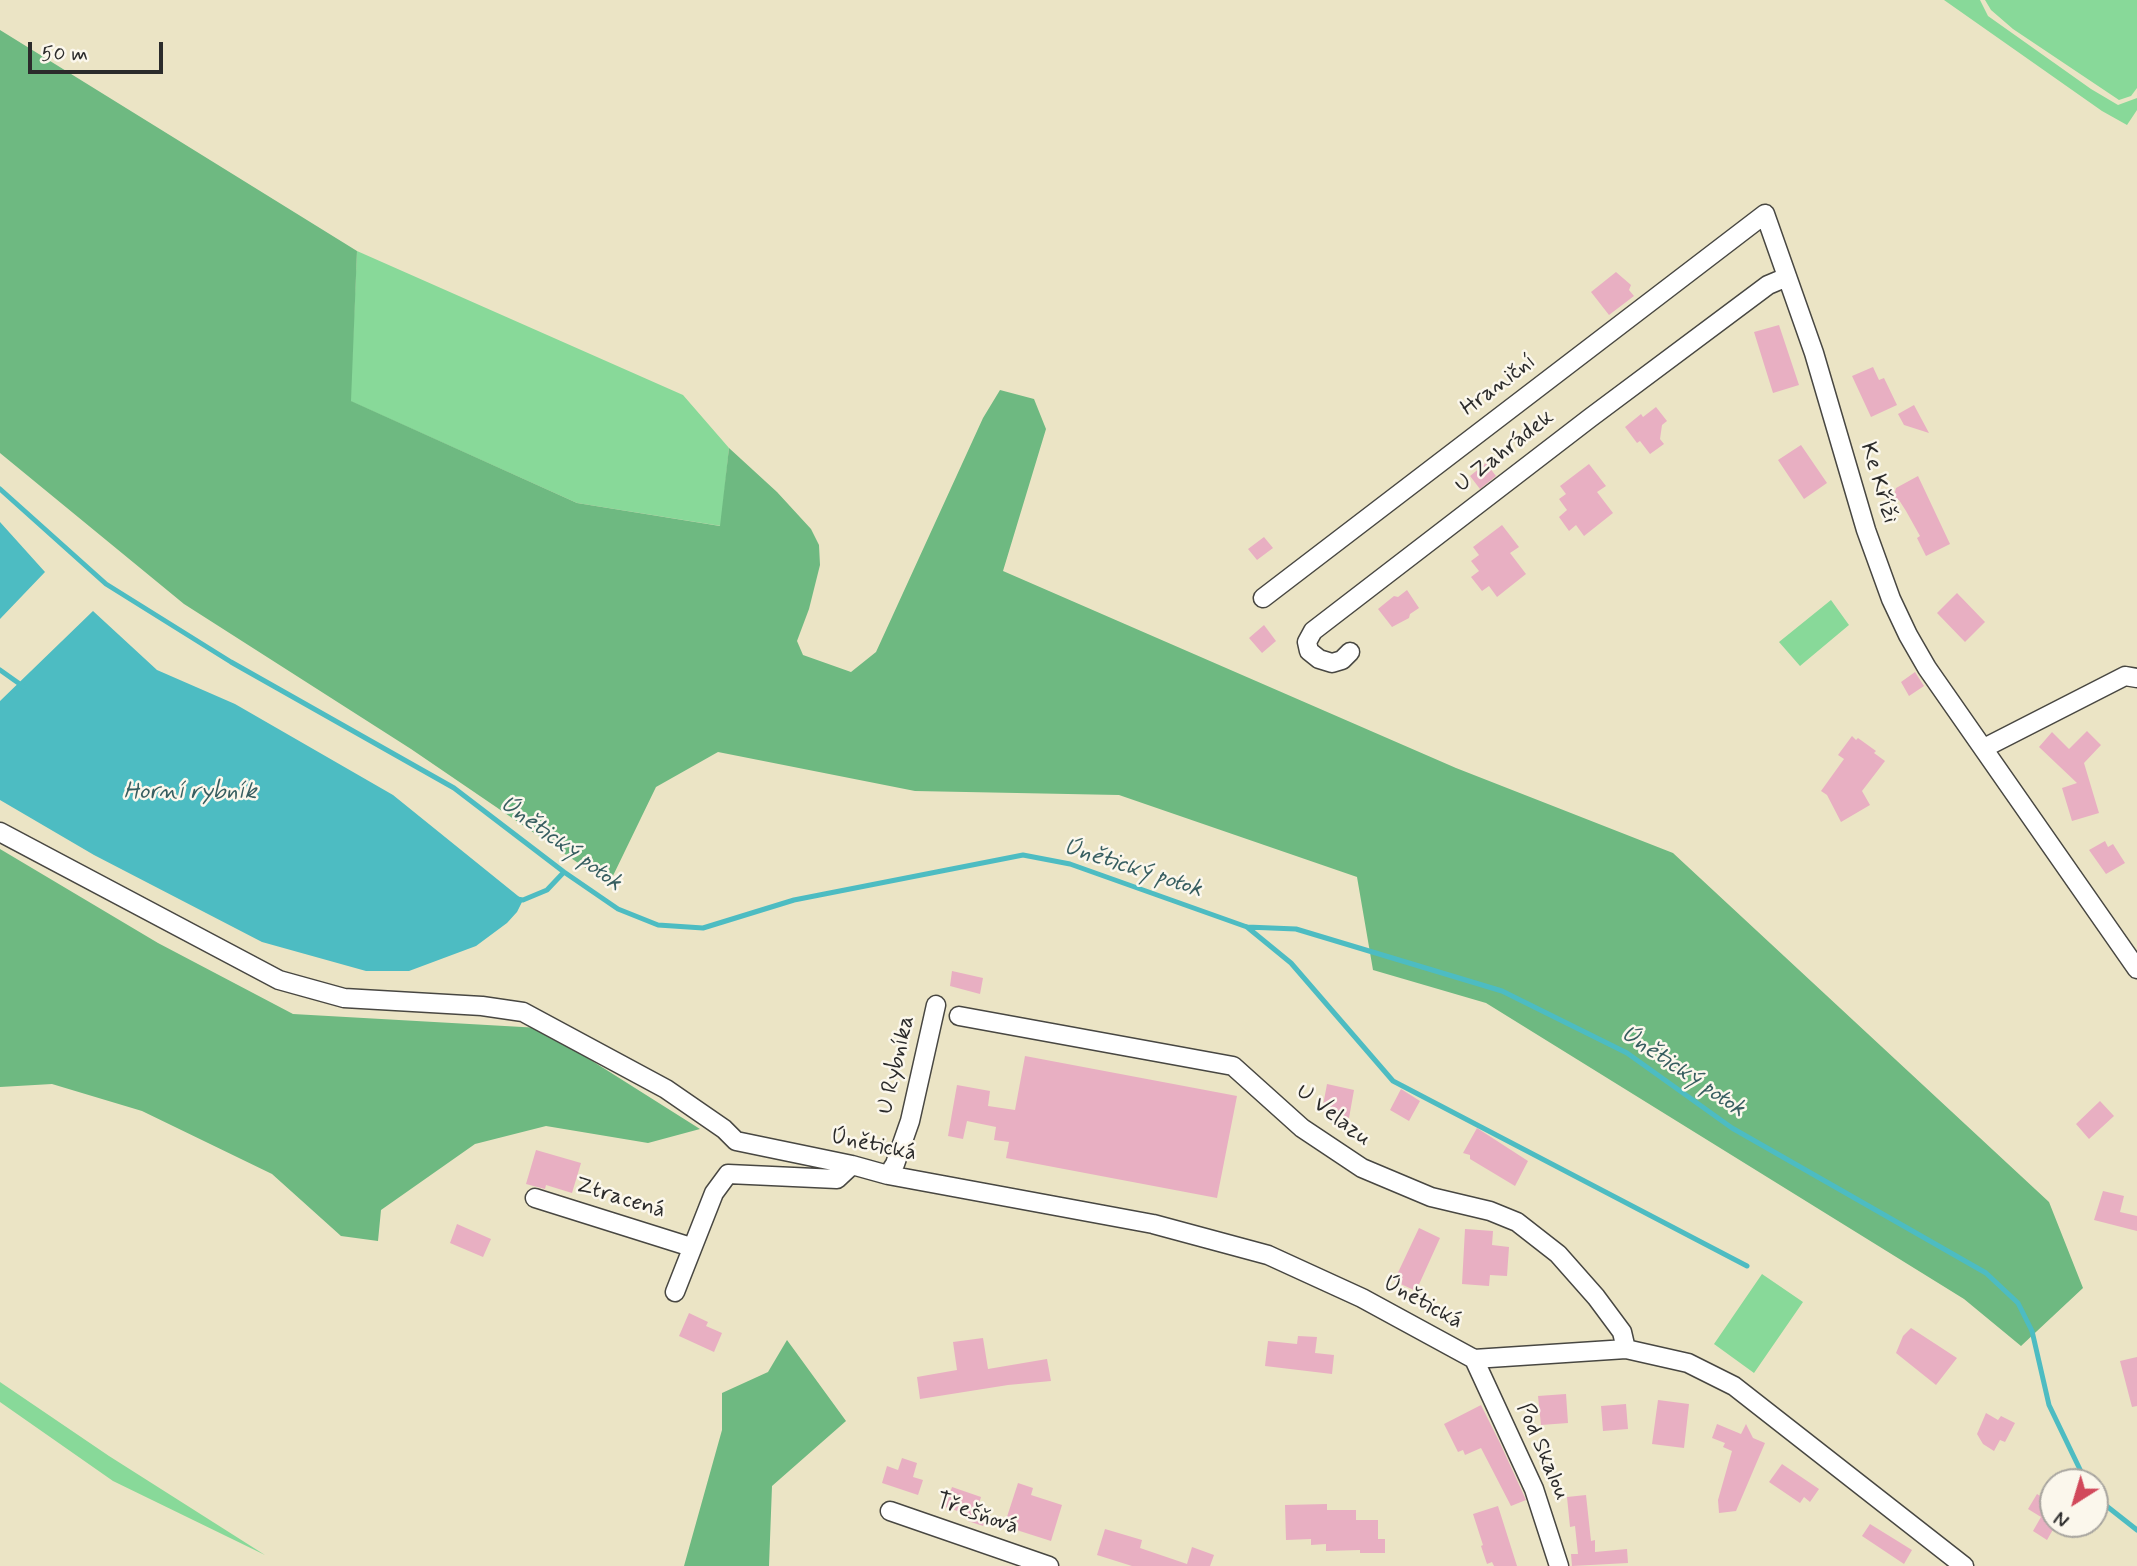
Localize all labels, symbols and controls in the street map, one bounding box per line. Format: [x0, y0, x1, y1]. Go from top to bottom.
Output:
scale bar [32, 28, 166, 72]
text: 50 m [41, 40, 88, 68]
street label: Hraniční [1456, 349, 1542, 423]
street label: U Zahrádek [1450, 405, 1560, 499]
street label: Ke Kříži [1853, 439, 1903, 527]
water label: Horní rybník [123, 779, 257, 807]
water label: Únětický potok [493, 790, 627, 898]
water label: Únětický potok [1058, 833, 1206, 905]
street label: U Rybníka [872, 1013, 922, 1117]
water label: Únětický potok [1614, 1019, 1750, 1125]
street label: U Velazu [1290, 1079, 1376, 1153]
street label: Únětická [827, 1123, 919, 1169]
street label: Ztracená [572, 1172, 668, 1226]
street label: Únětická [1377, 1270, 1467, 1336]
street label: Pod Skalou [1509, 1399, 1575, 1505]
north arrow [2039, 1468, 2109, 1538]
street label: Třešňová [932, 1488, 1022, 1542]
text: N [2050, 1505, 2075, 1532]

